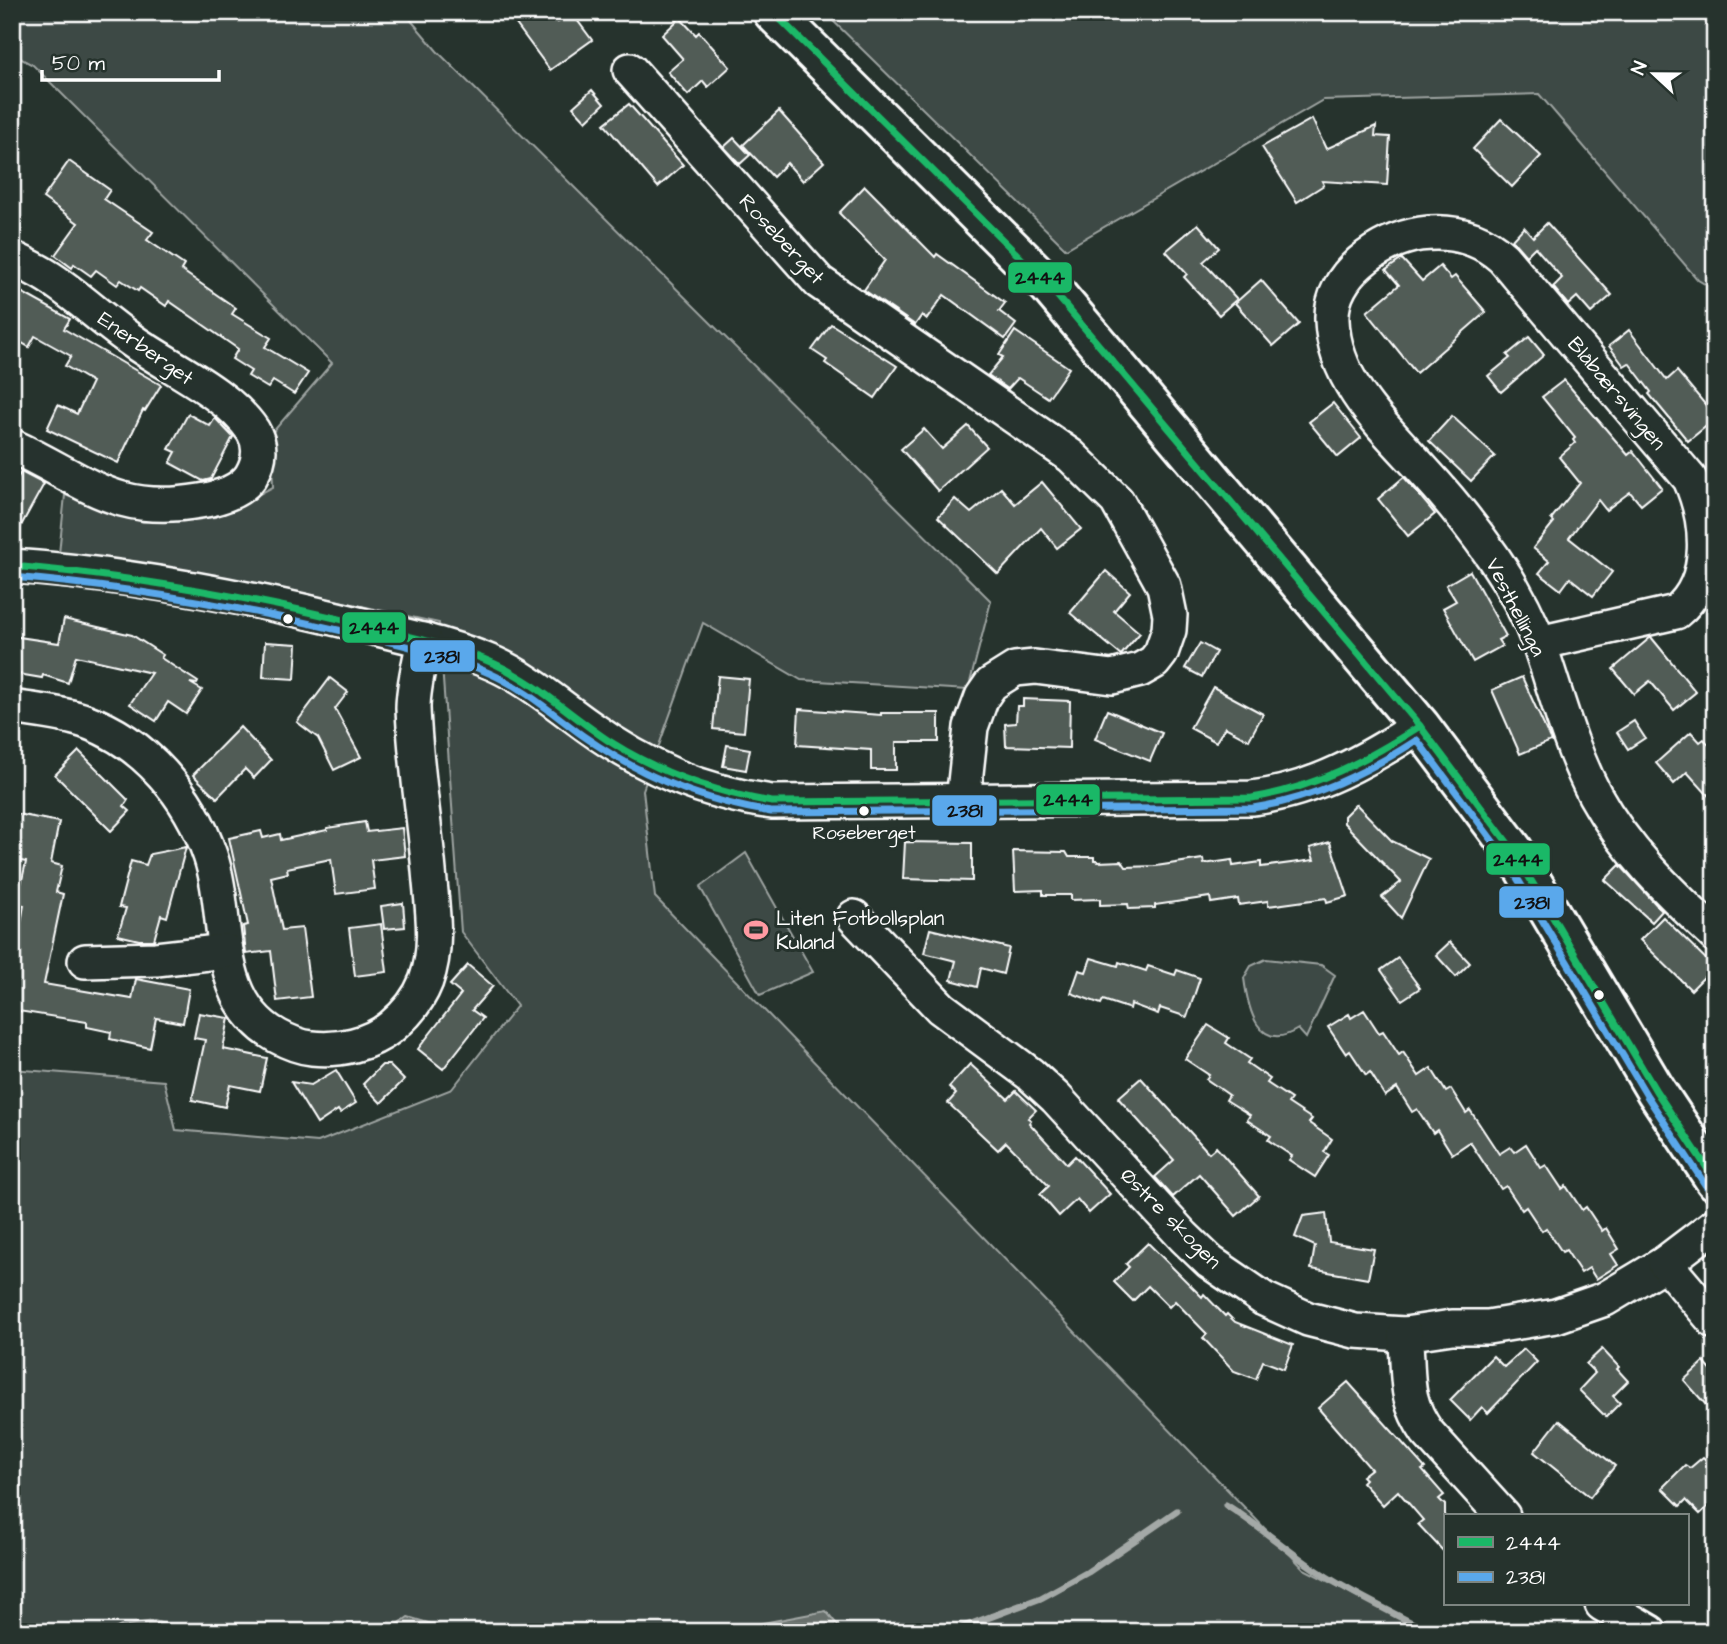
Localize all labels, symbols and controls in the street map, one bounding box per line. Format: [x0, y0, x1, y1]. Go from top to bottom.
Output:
scale bar [42, 38, 219, 82]
north arrow [1618, 38, 1688, 108]
text: 50 m [52, 49, 106, 78]
text: N [1625, 58, 1654, 79]
street label: Roseberget [731, 188, 831, 293]
line badge: 2444 [1007, 261, 1073, 294]
text: 2444 [1014, 265, 1065, 292]
street label: Enerberget [91, 305, 200, 394]
street label: Blåbærsvingen [1559, 331, 1673, 457]
street label: Vesthellinga [1477, 553, 1553, 663]
line badge: 2444 [341, 611, 407, 644]
unlabelled marker [281, 612, 295, 626]
text: 2444 [348, 615, 399, 642]
line badge: 2381 [409, 639, 476, 673]
text: 2381 [423, 644, 460, 671]
line badge: 2444 [1035, 783, 1101, 816]
text: 2444 [1042, 787, 1093, 814]
line badge: 2381 [931, 794, 998, 827]
text: 2381 [946, 798, 983, 825]
marker: Roseberget [857, 804, 871, 818]
place label: Roseberget [812, 820, 916, 848]
line badge: 2444 [1485, 842, 1551, 876]
text: 2444 [1492, 847, 1543, 874]
line badge: 2381 [1498, 885, 1565, 919]
text: 2381 [1513, 890, 1550, 917]
place label: Liten Fotbollsplan Kuland [776, 904, 944, 957]
sports icon: Liten Fotbollsplan Kuland [742, 916, 770, 944]
unlabelled marker [1592, 988, 1606, 1002]
street label: Østre skogen [1112, 1161, 1228, 1277]
legend [1444, 1514, 1688, 1606]
text: 2444 [1506, 1529, 1561, 1558]
text: 2381 [1506, 1563, 1545, 1592]

